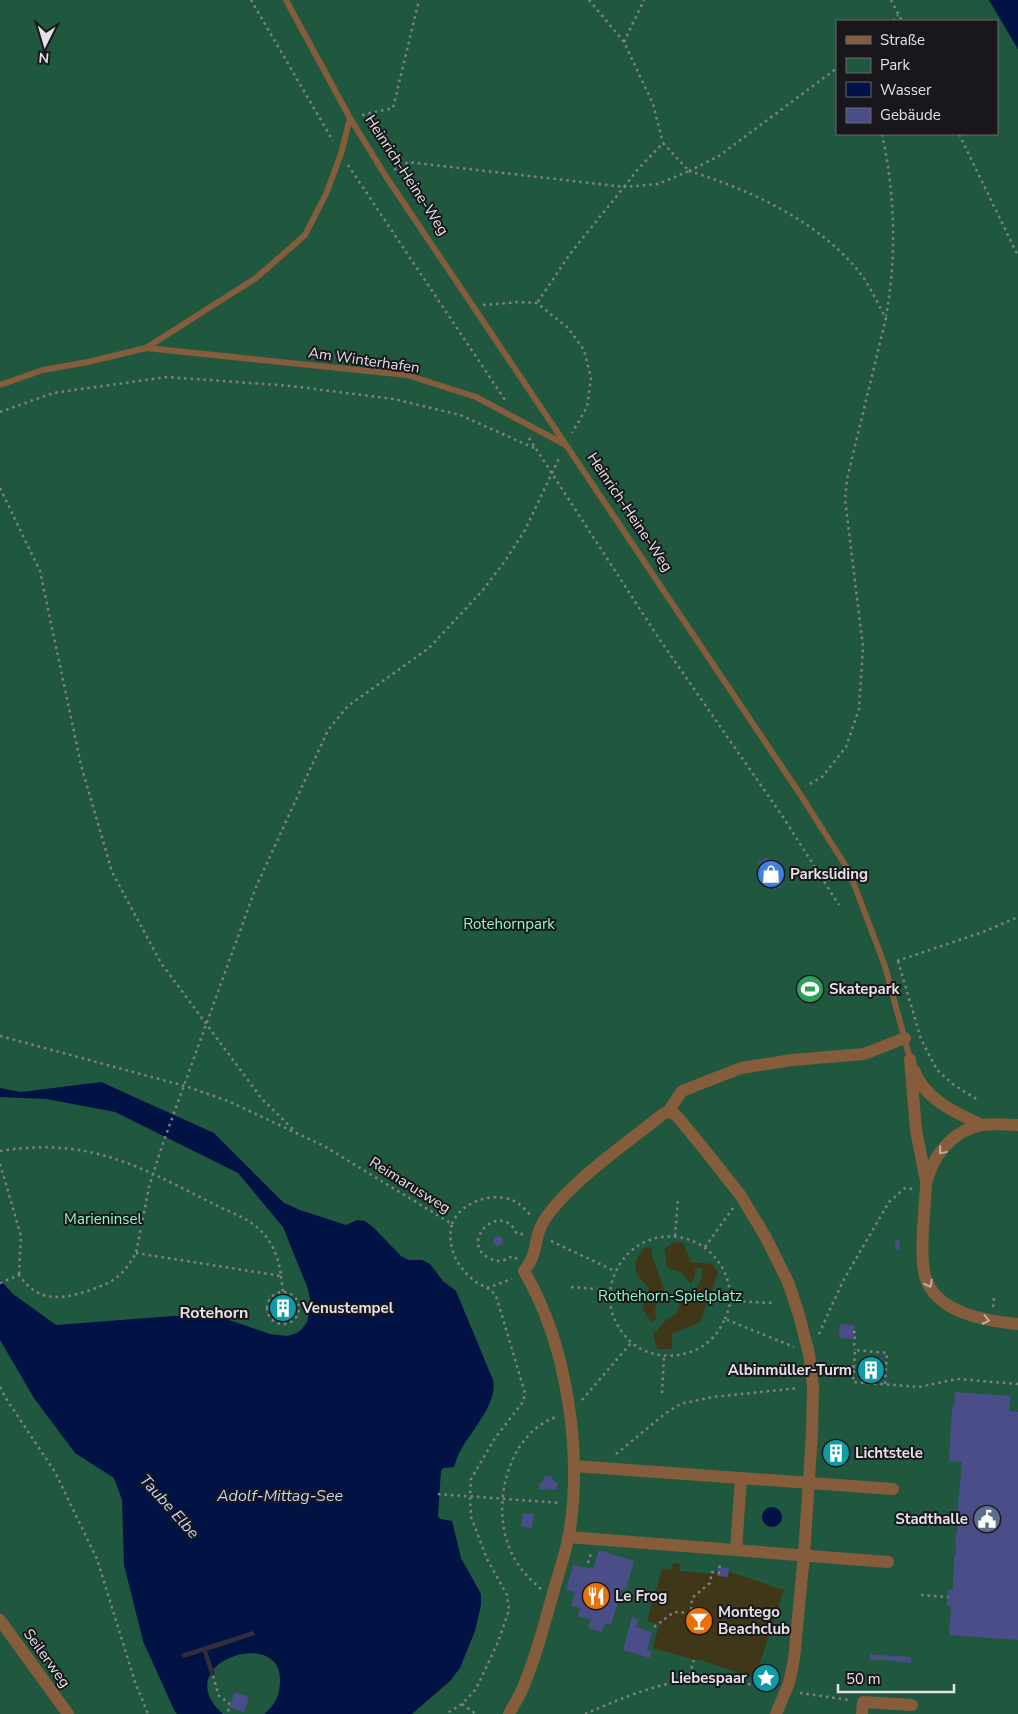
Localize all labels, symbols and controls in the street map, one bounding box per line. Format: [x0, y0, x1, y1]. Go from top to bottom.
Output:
north arrow [20, 20, 70, 70]
legend [836, 20, 998, 135]
text: Straße [880, 30, 925, 50]
text: N [38, 48, 50, 67]
text: Park [880, 55, 910, 75]
text: Wasser [880, 80, 932, 100]
text: Gebäude [880, 105, 941, 125]
street label: Heinrich-Heine-Weg [361, 111, 453, 239]
street label: Am Winterhafen [307, 342, 421, 378]
street label: Heinrich-Heine-Weg [583, 449, 677, 575]
shop icon: Parksliding [756, 859, 786, 889]
place label: Parksliding [790, 864, 868, 884]
park label: Rotehornpark [463, 914, 555, 934]
sports icon: Skatepark [795, 974, 825, 1004]
place label: Skatepark [829, 979, 901, 999]
one-way arrow [939, 1145, 947, 1154]
street label: Reimarusweg [366, 1152, 454, 1218]
park label: Marieninsel [64, 1209, 142, 1229]
one-way arrow [923, 1279, 933, 1288]
park label: Rothehorn-Spielplatz [598, 1286, 742, 1306]
building icon: Venustempel [268, 1293, 298, 1323]
place label: Venustempel [301, 1298, 394, 1318]
district label: Rotehorn [180, 1302, 248, 1324]
one-way arrow [981, 1314, 990, 1325]
building icon: Albinmüller-Turm [856, 1355, 886, 1385]
place label: Albinmüller-Turm [728, 1360, 852, 1380]
building icon: Lichtstele [821, 1438, 851, 1468]
place label: Lichtstele [855, 1443, 923, 1463]
water label: Taube Elbe [134, 1470, 204, 1544]
water label: Adolf-Mittag-See [216, 1485, 343, 1507]
public building icon: Stadthalle [972, 1504, 1002, 1534]
place label: Stadthalle [895, 1509, 968, 1529]
restaurant icon: Le Frog [581, 1581, 611, 1611]
place label: Le Frog [615, 1586, 667, 1606]
place label: Montego Beachclub [718, 1602, 790, 1639]
bar icon: Montego Beachclub [684, 1606, 714, 1636]
street label: Seilerweg [19, 1625, 75, 1691]
scale bar [838, 1662, 954, 1694]
place icon: Liebespaar [751, 1663, 781, 1693]
place label: Liebespaar [671, 1668, 747, 1688]
text: 50 m [846, 1669, 881, 1689]

